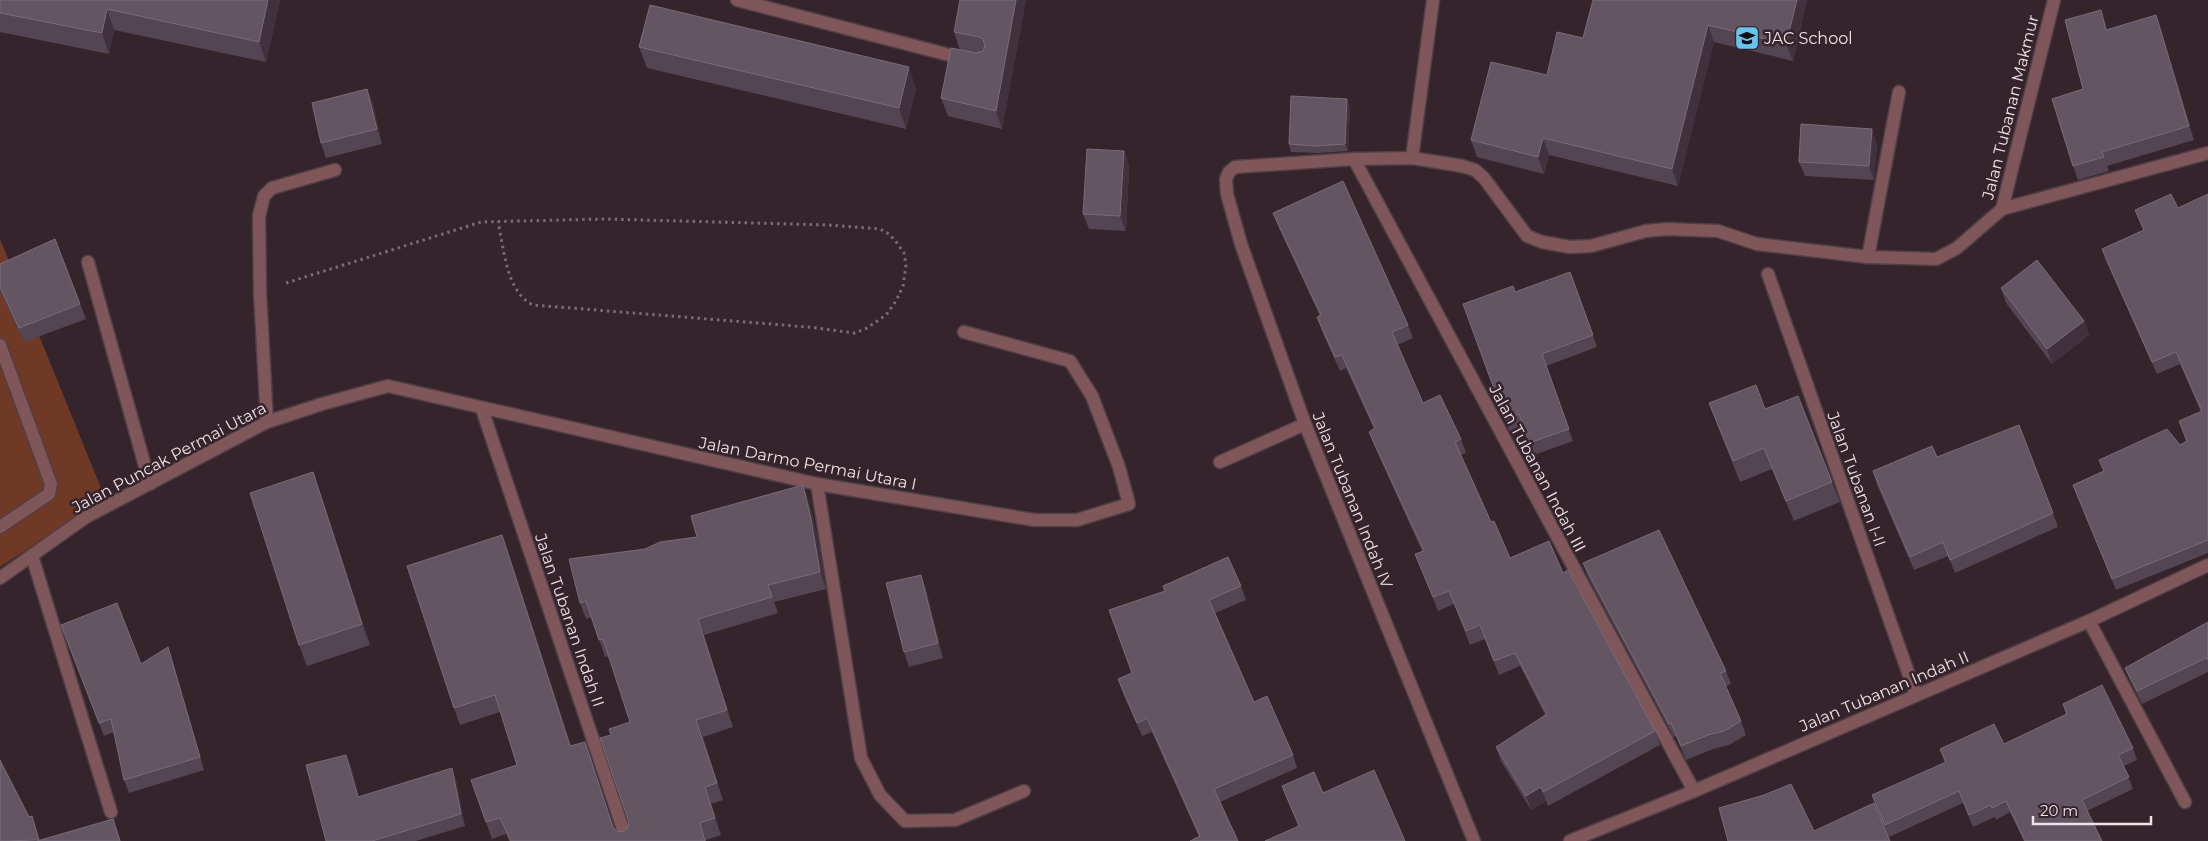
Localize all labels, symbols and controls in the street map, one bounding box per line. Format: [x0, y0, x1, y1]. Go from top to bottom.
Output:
street label: Jalan Tubanan Makmur [1978, 13, 2043, 202]
school or university icon: JAC School [1734, 25, 1760, 51]
place label: JAC School [1763, 29, 1853, 48]
street label: Jalan Tubanan Indah III [1485, 380, 1590, 555]
street label: Jalan Puncak Permai Utara [68, 398, 270, 517]
street label: Jalan Tubanan Indah IV [1308, 408, 1397, 592]
street label: Jalan Tubanan I-II [1823, 408, 1890, 549]
street label: Jalan Darmo Permai Utara I [697, 433, 918, 494]
street label: Jalan Tubanan Indah II [531, 530, 608, 709]
street label: Jalan Tubanan Indah II [1796, 647, 1972, 736]
scale bar [2033, 794, 2150, 826]
text: 20 m [2040, 801, 2078, 820]

